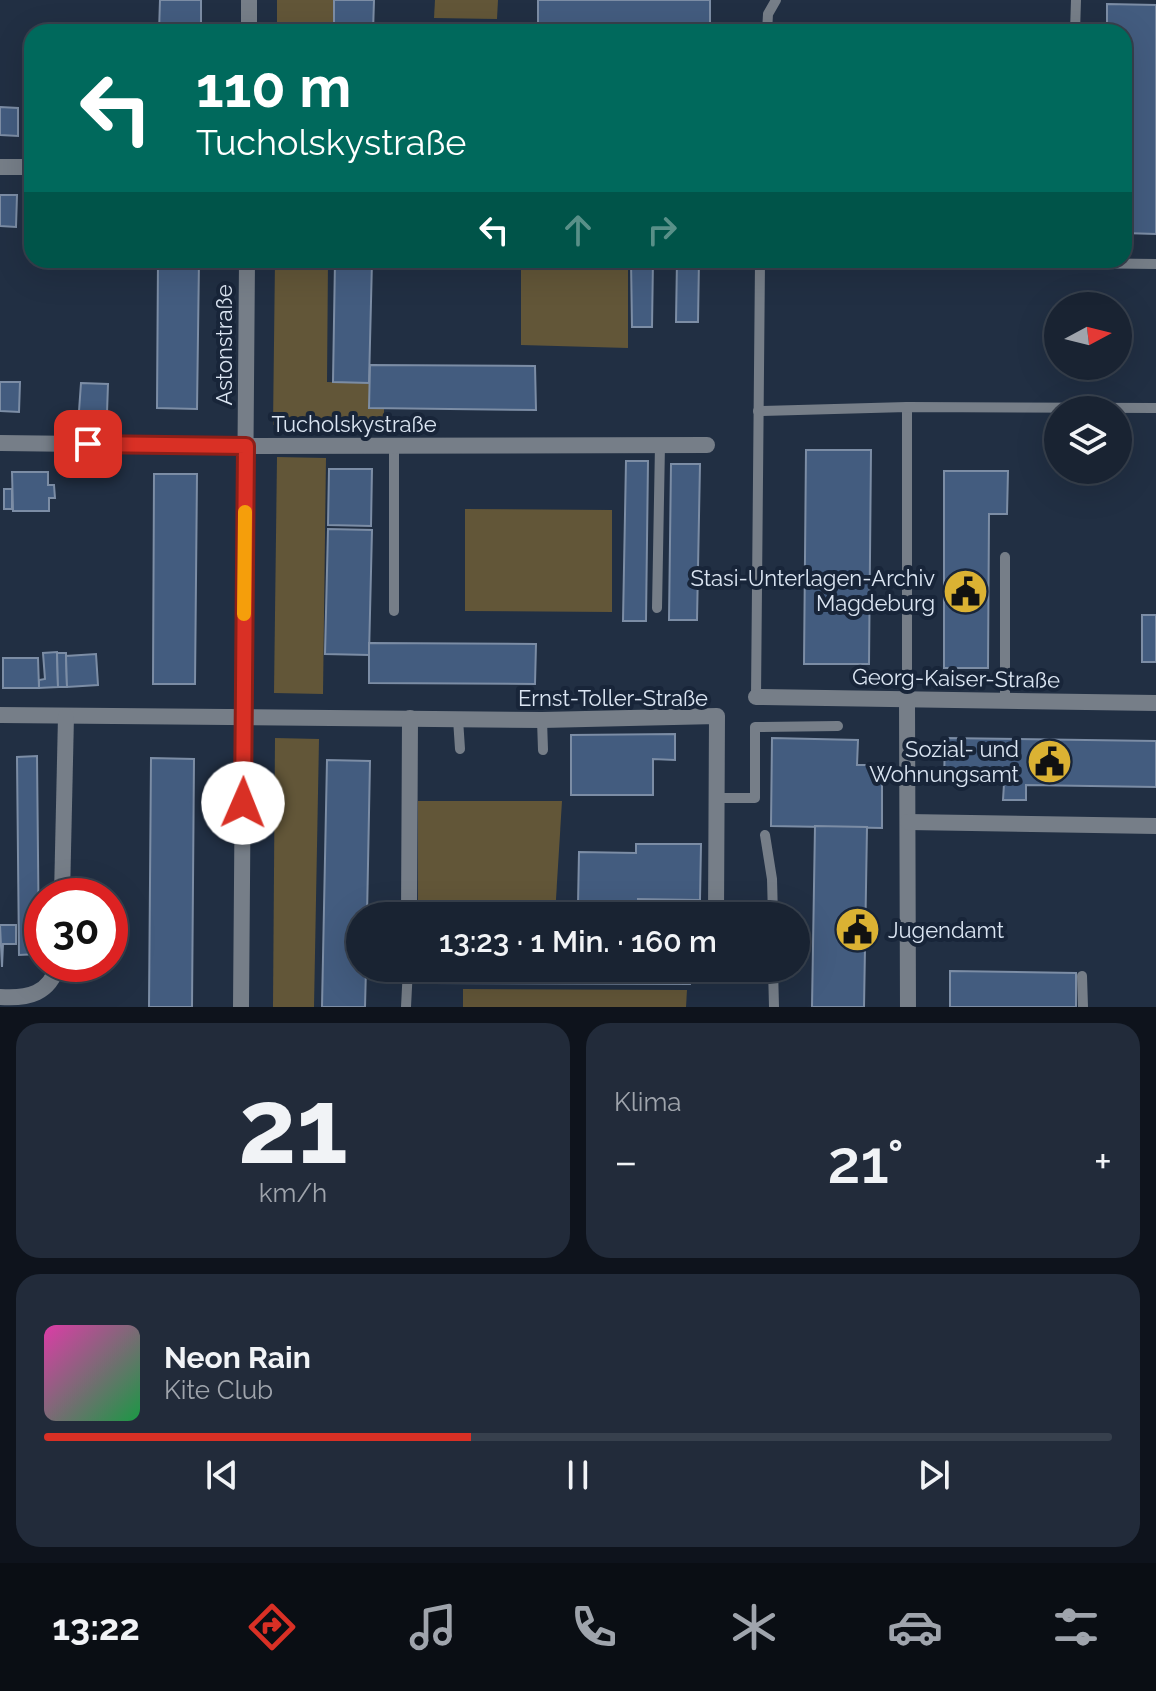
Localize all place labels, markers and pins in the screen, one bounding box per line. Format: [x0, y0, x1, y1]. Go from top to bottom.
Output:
pin [54, 410, 122, 478]
place label: Stasi-Unterlagen-Archiv Magdeburg [691, 565, 935, 616]
public building icon: Stasi-Unterlagen-Archiv Magdeburg [942, 567, 990, 615]
place label: Sozial- und Wohnungsamt [869, 736, 1020, 787]
public building icon: Sozial- und Wohnungsamt [1026, 738, 1074, 786]
public building icon: Jugendamt [833, 906, 881, 954]
place label: Jugendamt [888, 917, 1005, 943]

